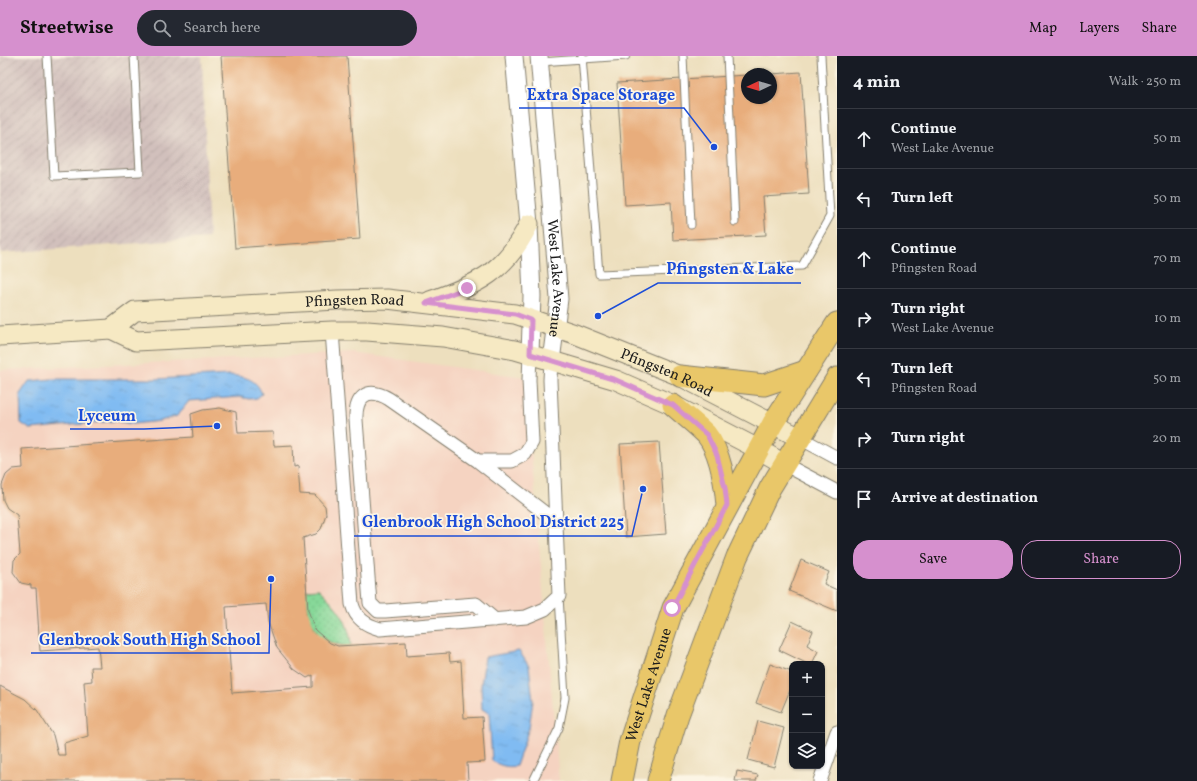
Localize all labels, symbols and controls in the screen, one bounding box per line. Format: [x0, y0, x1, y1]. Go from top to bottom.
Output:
search box [137, 10, 417, 46]
text: Streetwise [20, 15, 113, 41]
icon: search [151, 17, 173, 39]
text: Search here [183, 18, 260, 39]
text: Map [1029, 19, 1057, 38]
text: Layers [1079, 19, 1119, 38]
text: Share [1141, 19, 1177, 38]
north arrow [741, 68, 777, 104]
text: 4 min [853, 71, 900, 94]
text: Walk · 250 m [1109, 73, 1181, 91]
callout: Extra Space Storage [519, 80, 684, 108]
text: Extra Space Storage [527, 85, 675, 107]
text: Continue [891, 119, 956, 140]
icon: ahead [853, 128, 875, 150]
text: 50 m [1153, 130, 1181, 148]
text: West Lake Avenue [891, 140, 994, 158]
icon: left [853, 188, 875, 210]
text: Turn left [891, 188, 953, 209]
text: 50 m [1153, 190, 1181, 208]
street label: West Lake Avenue [540, 218, 568, 338]
text: Continue [891, 239, 956, 260]
icon: ahead [853, 248, 875, 270]
text: 70 m [1153, 250, 1181, 268]
callout: Pfingsten & Lake [658, 255, 801, 283]
text: Pfingsten & Lake [666, 259, 794, 281]
text: Pfingsten Road [891, 260, 977, 278]
route end [458, 279, 476, 297]
street label: Pfingsten Road [305, 290, 405, 314]
text: Turn right [891, 299, 965, 320]
icon: right [853, 308, 875, 330]
text: 10 m [1154, 310, 1181, 328]
text: West Lake Avenue [891, 320, 994, 338]
street label: Pfingsten Road [617, 344, 716, 403]
text: Turn left [891, 359, 953, 380]
icon: left [853, 368, 875, 390]
text: 50 m [1153, 370, 1181, 388]
text: Pfingsten Road [891, 380, 977, 398]
callout: Lyceum [70, 401, 144, 429]
text: Lyceum [78, 406, 136, 428]
icon: right [853, 428, 875, 450]
text: Turn right [891, 428, 965, 449]
text: 20 m [1152, 430, 1181, 448]
icon: arrive [853, 488, 875, 510]
text: Arrive at destination [891, 488, 1038, 509]
callout: Glenbrook High School District 225 [354, 508, 632, 536]
text: Glenbrook High School District 225 [362, 512, 624, 534]
button: Save [853, 540, 1013, 579]
button: Share [1021, 540, 1181, 579]
route start [663, 599, 681, 617]
callout: Glenbrook South High School [31, 625, 269, 653]
street label: West Lake Avenue [621, 625, 678, 745]
text: Glenbrook South High School [39, 630, 261, 652]
map controls [789, 661, 825, 769]
button: + [789, 661, 825, 697]
button: − [789, 697, 825, 733]
button: layers [789, 733, 825, 769]

